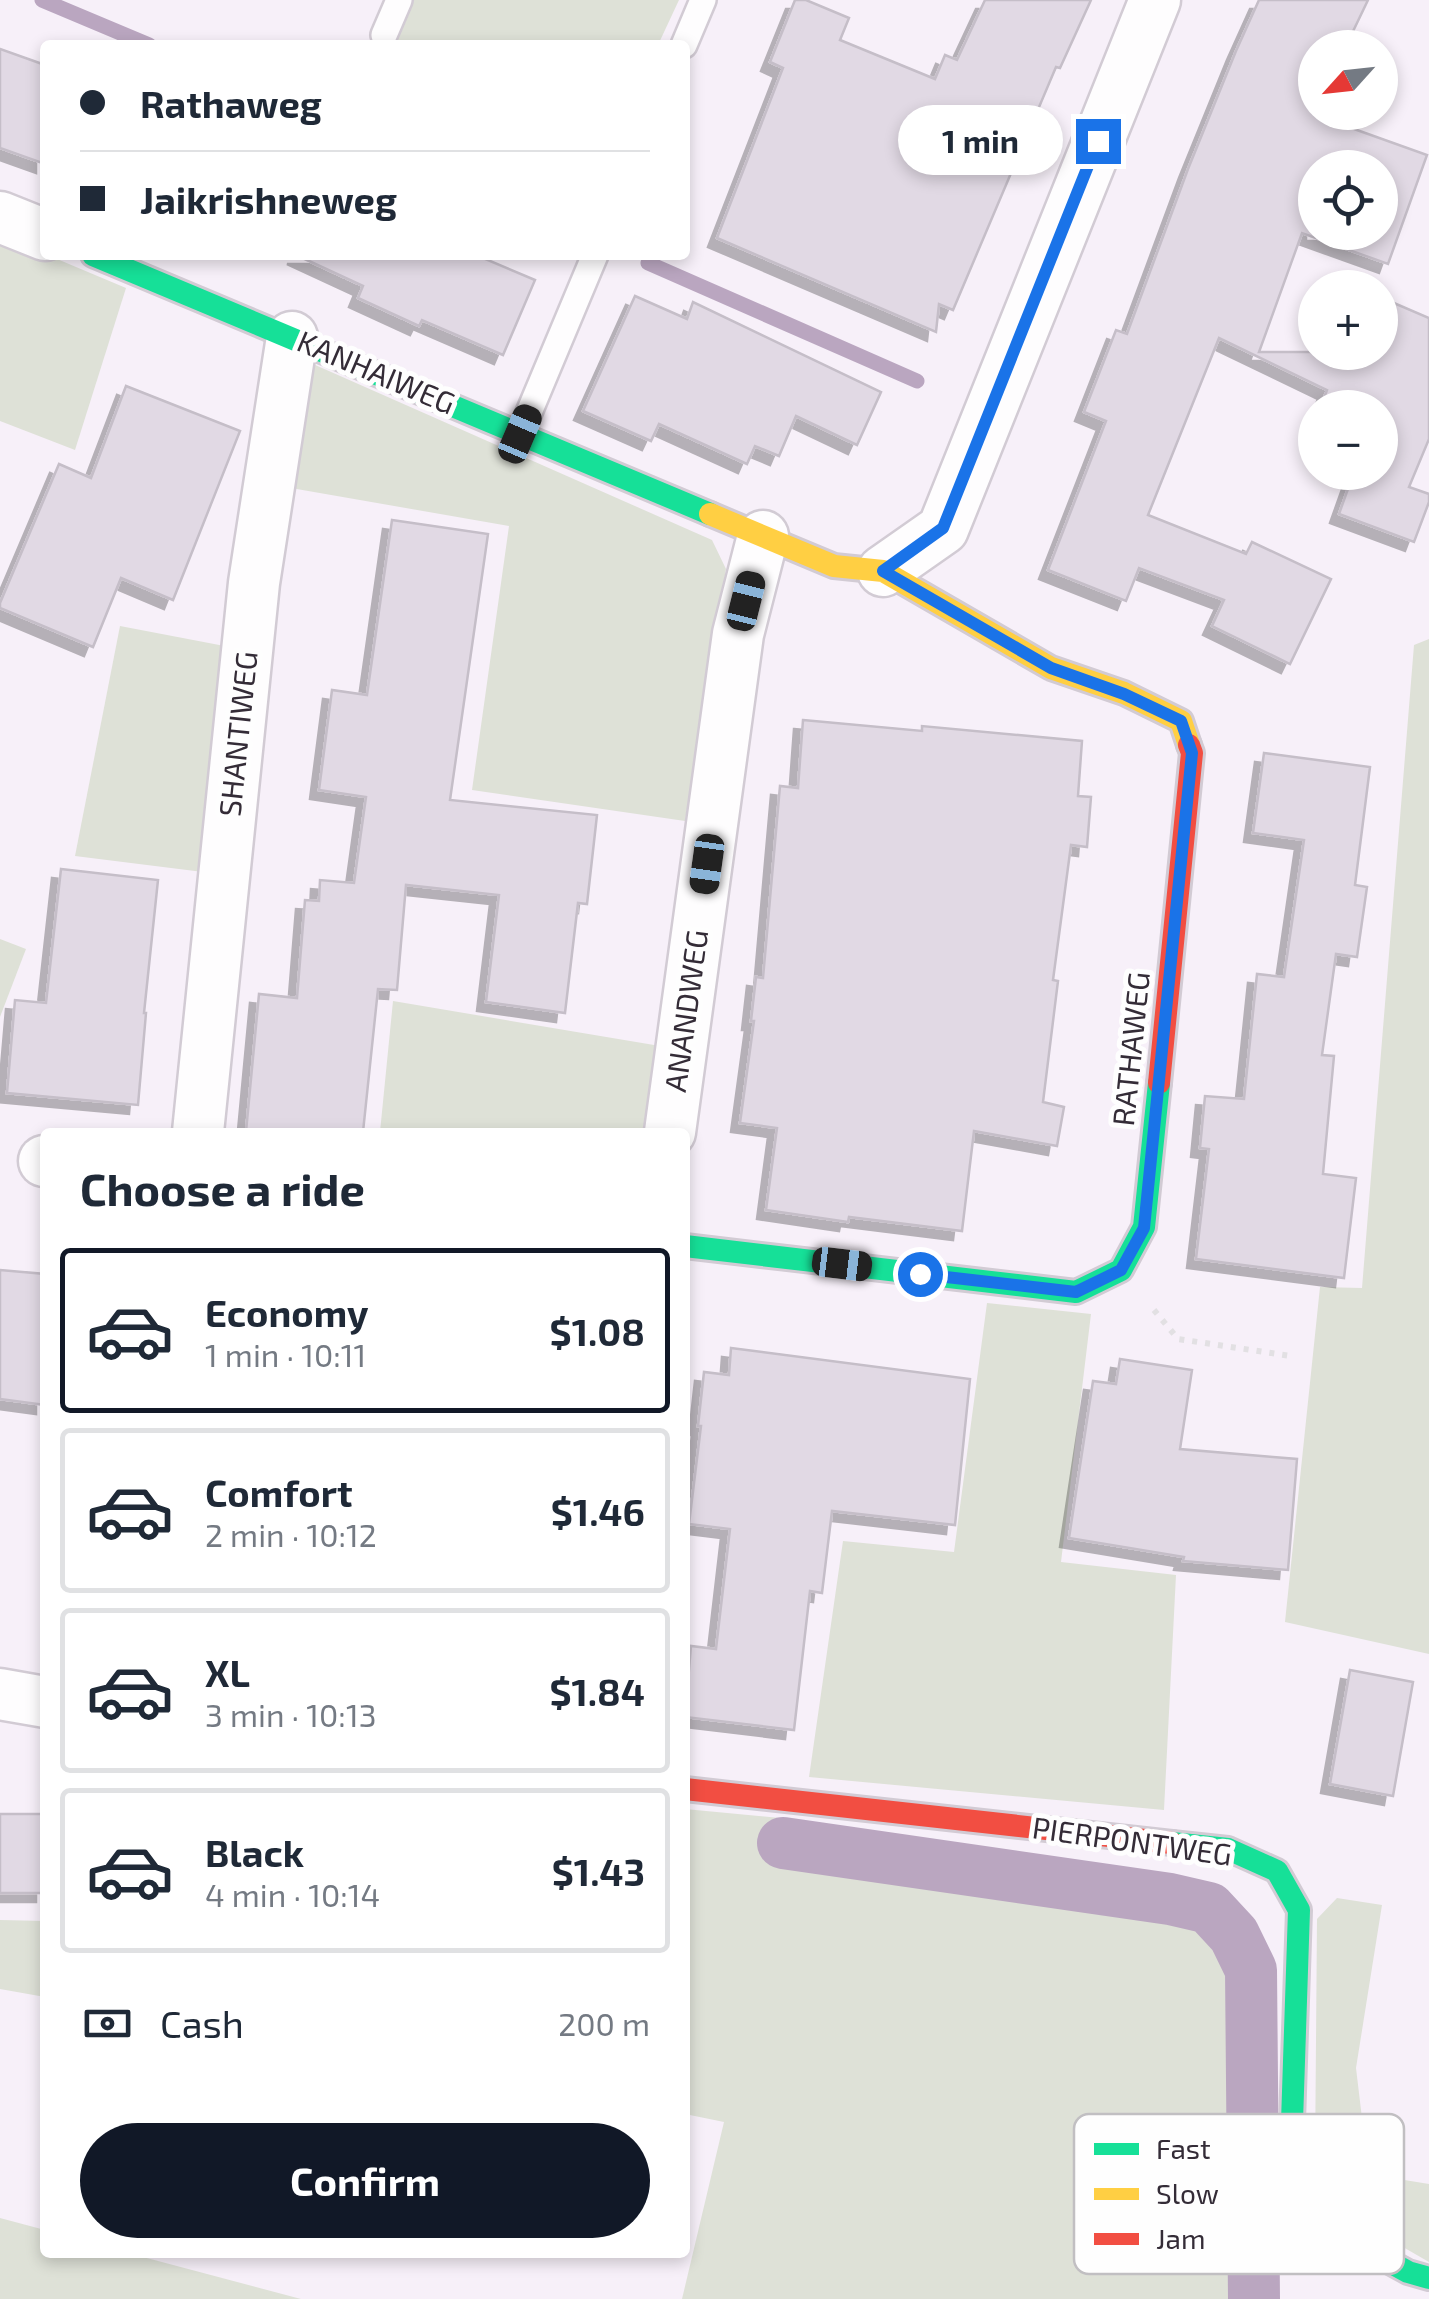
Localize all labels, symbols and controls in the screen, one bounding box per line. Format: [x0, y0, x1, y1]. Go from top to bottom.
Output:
north arrow [1298, 30, 1398, 130]
map controls [1298, 30, 1398, 490]
text: Rathaweg [140, 80, 322, 126]
callout: 1 min [898, 106, 1063, 176]
route end [1076, 119, 1121, 164]
text: 1 min [942, 121, 1019, 159]
button: locate [1298, 150, 1398, 250]
text: Jaikrishneweg [140, 176, 397, 222]
button: + [1298, 270, 1398, 370]
street label: KANHAIWEG [292, 322, 461, 421]
button: − [1298, 390, 1398, 490]
car [494, 401, 546, 467]
car [724, 568, 768, 634]
street label: SHANTIWEG [210, 649, 264, 818]
car [688, 832, 726, 896]
street label: ANANDWEG [656, 927, 714, 1094]
street label: RATHAWEG [1104, 970, 1156, 1128]
text: Choose a ride [80, 1161, 365, 1215]
car [810, 1245, 874, 1283]
route start [898, 1252, 943, 1297]
icon: car [85, 1286, 175, 1376]
text: Economy [205, 1289, 369, 1335]
text: $1.08 [550, 1308, 645, 1354]
text: 1 min · 10:11 [205, 1335, 366, 1373]
icon: car [85, 1466, 175, 1556]
text: Comfort [205, 1469, 353, 1515]
text: $1.46 [551, 1488, 645, 1534]
text: 2 min · 10:12 [205, 1515, 377, 1553]
icon: car [85, 1646, 175, 1736]
text: XL [205, 1649, 250, 1695]
text: $1.84 [549, 1668, 645, 1714]
text: 3 min · 10:13 [205, 1695, 376, 1733]
street label: PIERPONTWEG [1030, 1808, 1234, 1872]
icon: car [85, 1826, 175, 1916]
text: Black [205, 1829, 304, 1875]
text: $1.43 [552, 1848, 645, 1894]
text: 4 min · 10:14 [205, 1875, 380, 1913]
icon: cash [80, 1996, 135, 2051]
text: Cash [160, 2000, 244, 2046]
text: 200 m [558, 2004, 650, 2042]
legend [1074, 2114, 1404, 2274]
button: Confirm [80, 2123, 650, 2238]
text: Fast [1156, 2131, 1211, 2165]
text: Slow [1156, 2176, 1219, 2210]
text: Jam [1156, 2221, 1205, 2255]

